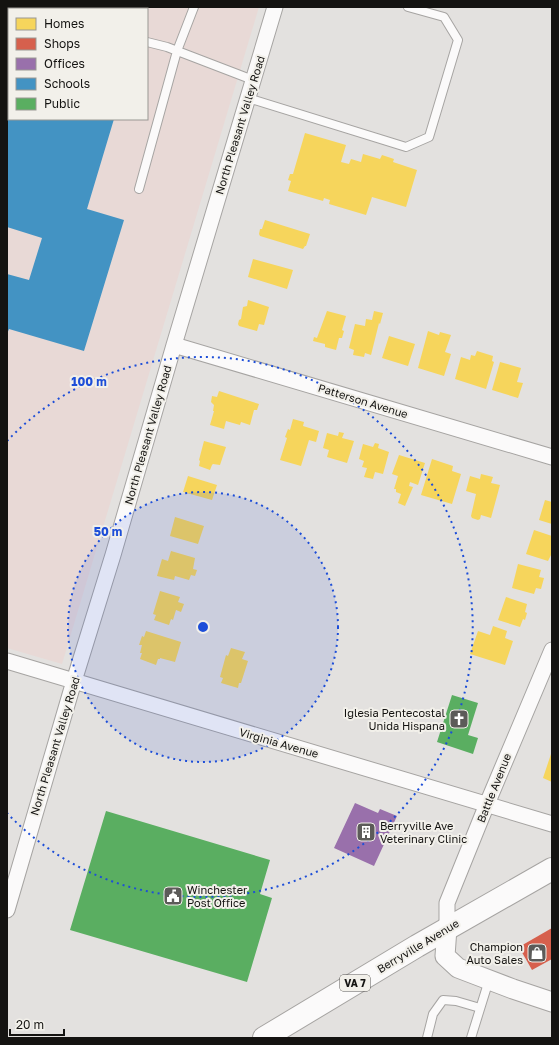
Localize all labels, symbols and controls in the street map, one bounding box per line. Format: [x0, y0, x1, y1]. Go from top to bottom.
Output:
legend [8, 8, 148, 120]
text: Homes [44, 16, 84, 31]
text: Shops [44, 36, 80, 51]
street label: North Pleasant Valley Road [212, 54, 267, 196]
text: Offices [44, 56, 85, 71]
text: Schools [44, 76, 90, 91]
text: Public [44, 96, 81, 111]
street label: North Pleasant Valley Road [121, 364, 174, 506]
text: 100 m [71, 374, 107, 389]
street label: Patterson Avenue [317, 381, 410, 420]
text: 50 m [94, 524, 122, 539]
centre of rings [196, 620, 210, 634]
street label: North Pleasant Valley Road [27, 675, 82, 817]
place label: Iglesia Pentecostal Unida Hispana [344, 706, 445, 732]
church icon: Iglesia Pentecostal Unida Hispana [448, 708, 470, 730]
street label: Virginia Avenue [238, 725, 320, 760]
street label: Battle Avenue [474, 751, 513, 824]
place label: Berryville Ave Veterinary Clinic [380, 819, 467, 845]
building icon: Berryville Ave Veterinary Clinic [355, 821, 377, 843]
place label: Winchester Post Office [187, 883, 248, 909]
public building icon: Winchester Post Office [162, 885, 184, 907]
street label: Berryville Avenue [374, 916, 461, 975]
place label: Champion Auto Sales [467, 940, 523, 966]
shop icon: Champion Auto Sales [526, 942, 548, 964]
road number: VA 7 [340, 975, 370, 991]
scale bar [10, 1011, 64, 1037]
text: 20 m [16, 1017, 44, 1032]

